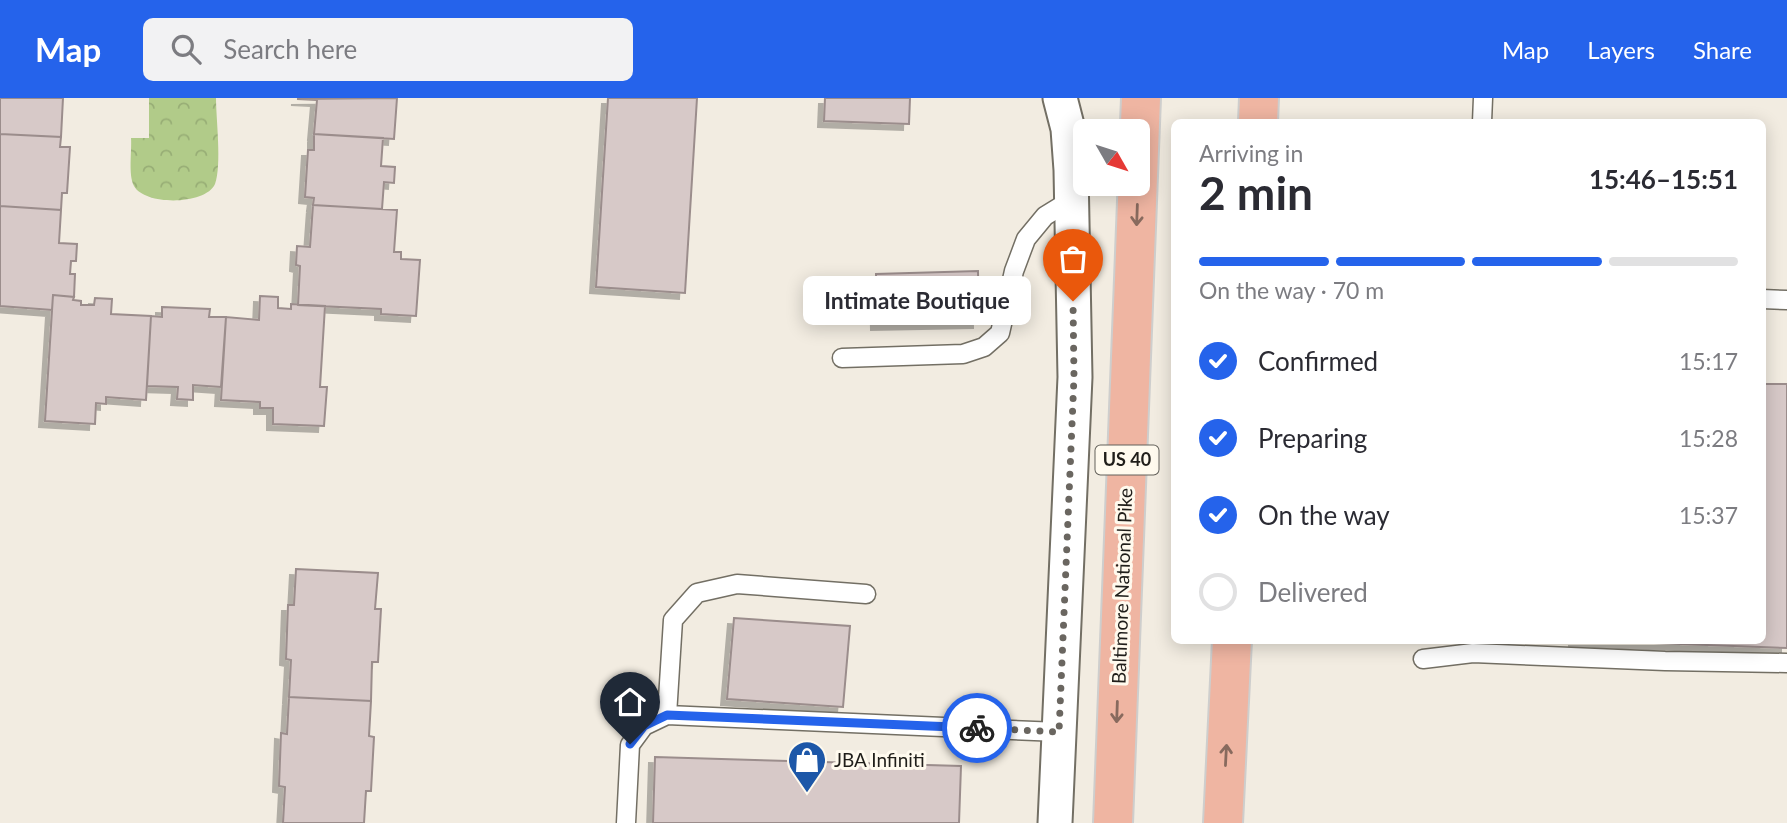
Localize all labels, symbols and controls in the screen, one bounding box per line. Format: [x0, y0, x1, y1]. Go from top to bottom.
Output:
search box [143, 18, 633, 81]
text: Map [35, 29, 101, 69]
icon: search [167, 30, 205, 68]
text: Search here [223, 33, 357, 65]
text: Map [1502, 35, 1549, 64]
text: Layers [1587, 35, 1655, 64]
text: Share [1693, 35, 1752, 64]
north arrow [1073, 119, 1150, 196]
map controls [1073, 119, 1150, 196]
text: Arriving in [1199, 139, 1303, 167]
text: 15:46–15:51 [1589, 163, 1738, 195]
text: 2 min [1199, 165, 1313, 220]
one-way arrow [1130, 203, 1143, 226]
pin [1043, 229, 1103, 301]
icon: bag [1054, 240, 1092, 278]
callout: Intimate Boutique [804, 276, 1031, 326]
text: On the way · 70 m [1199, 276, 1384, 304]
text: Intimate Boutique [824, 286, 1010, 314]
icon: check [1199, 342, 1237, 380]
text: Confirmed [1258, 345, 1378, 377]
text: 15:17 [1679, 347, 1738, 375]
icon: check [1199, 419, 1237, 457]
text: Preparing [1258, 422, 1367, 454]
text: 15:28 [1679, 424, 1738, 452]
road number: US 40 [1096, 446, 1158, 474]
street label: Baltimore National Pike [1107, 488, 1136, 684]
icon: check [1199, 496, 1237, 534]
text: On the way [1258, 499, 1390, 531]
text: 15:37 [1679, 501, 1738, 529]
text: Delivered [1258, 576, 1368, 608]
pin [600, 672, 660, 744]
icon: home [611, 683, 649, 721]
courier [942, 693, 1012, 763]
one-way arrow [1111, 700, 1124, 723]
icon: bike [958, 709, 996, 747]
shop icon: JBA Infiniti [786, 739, 828, 794]
one-way arrow [1220, 744, 1233, 767]
place label: JBA Infiniti [834, 748, 925, 771]

